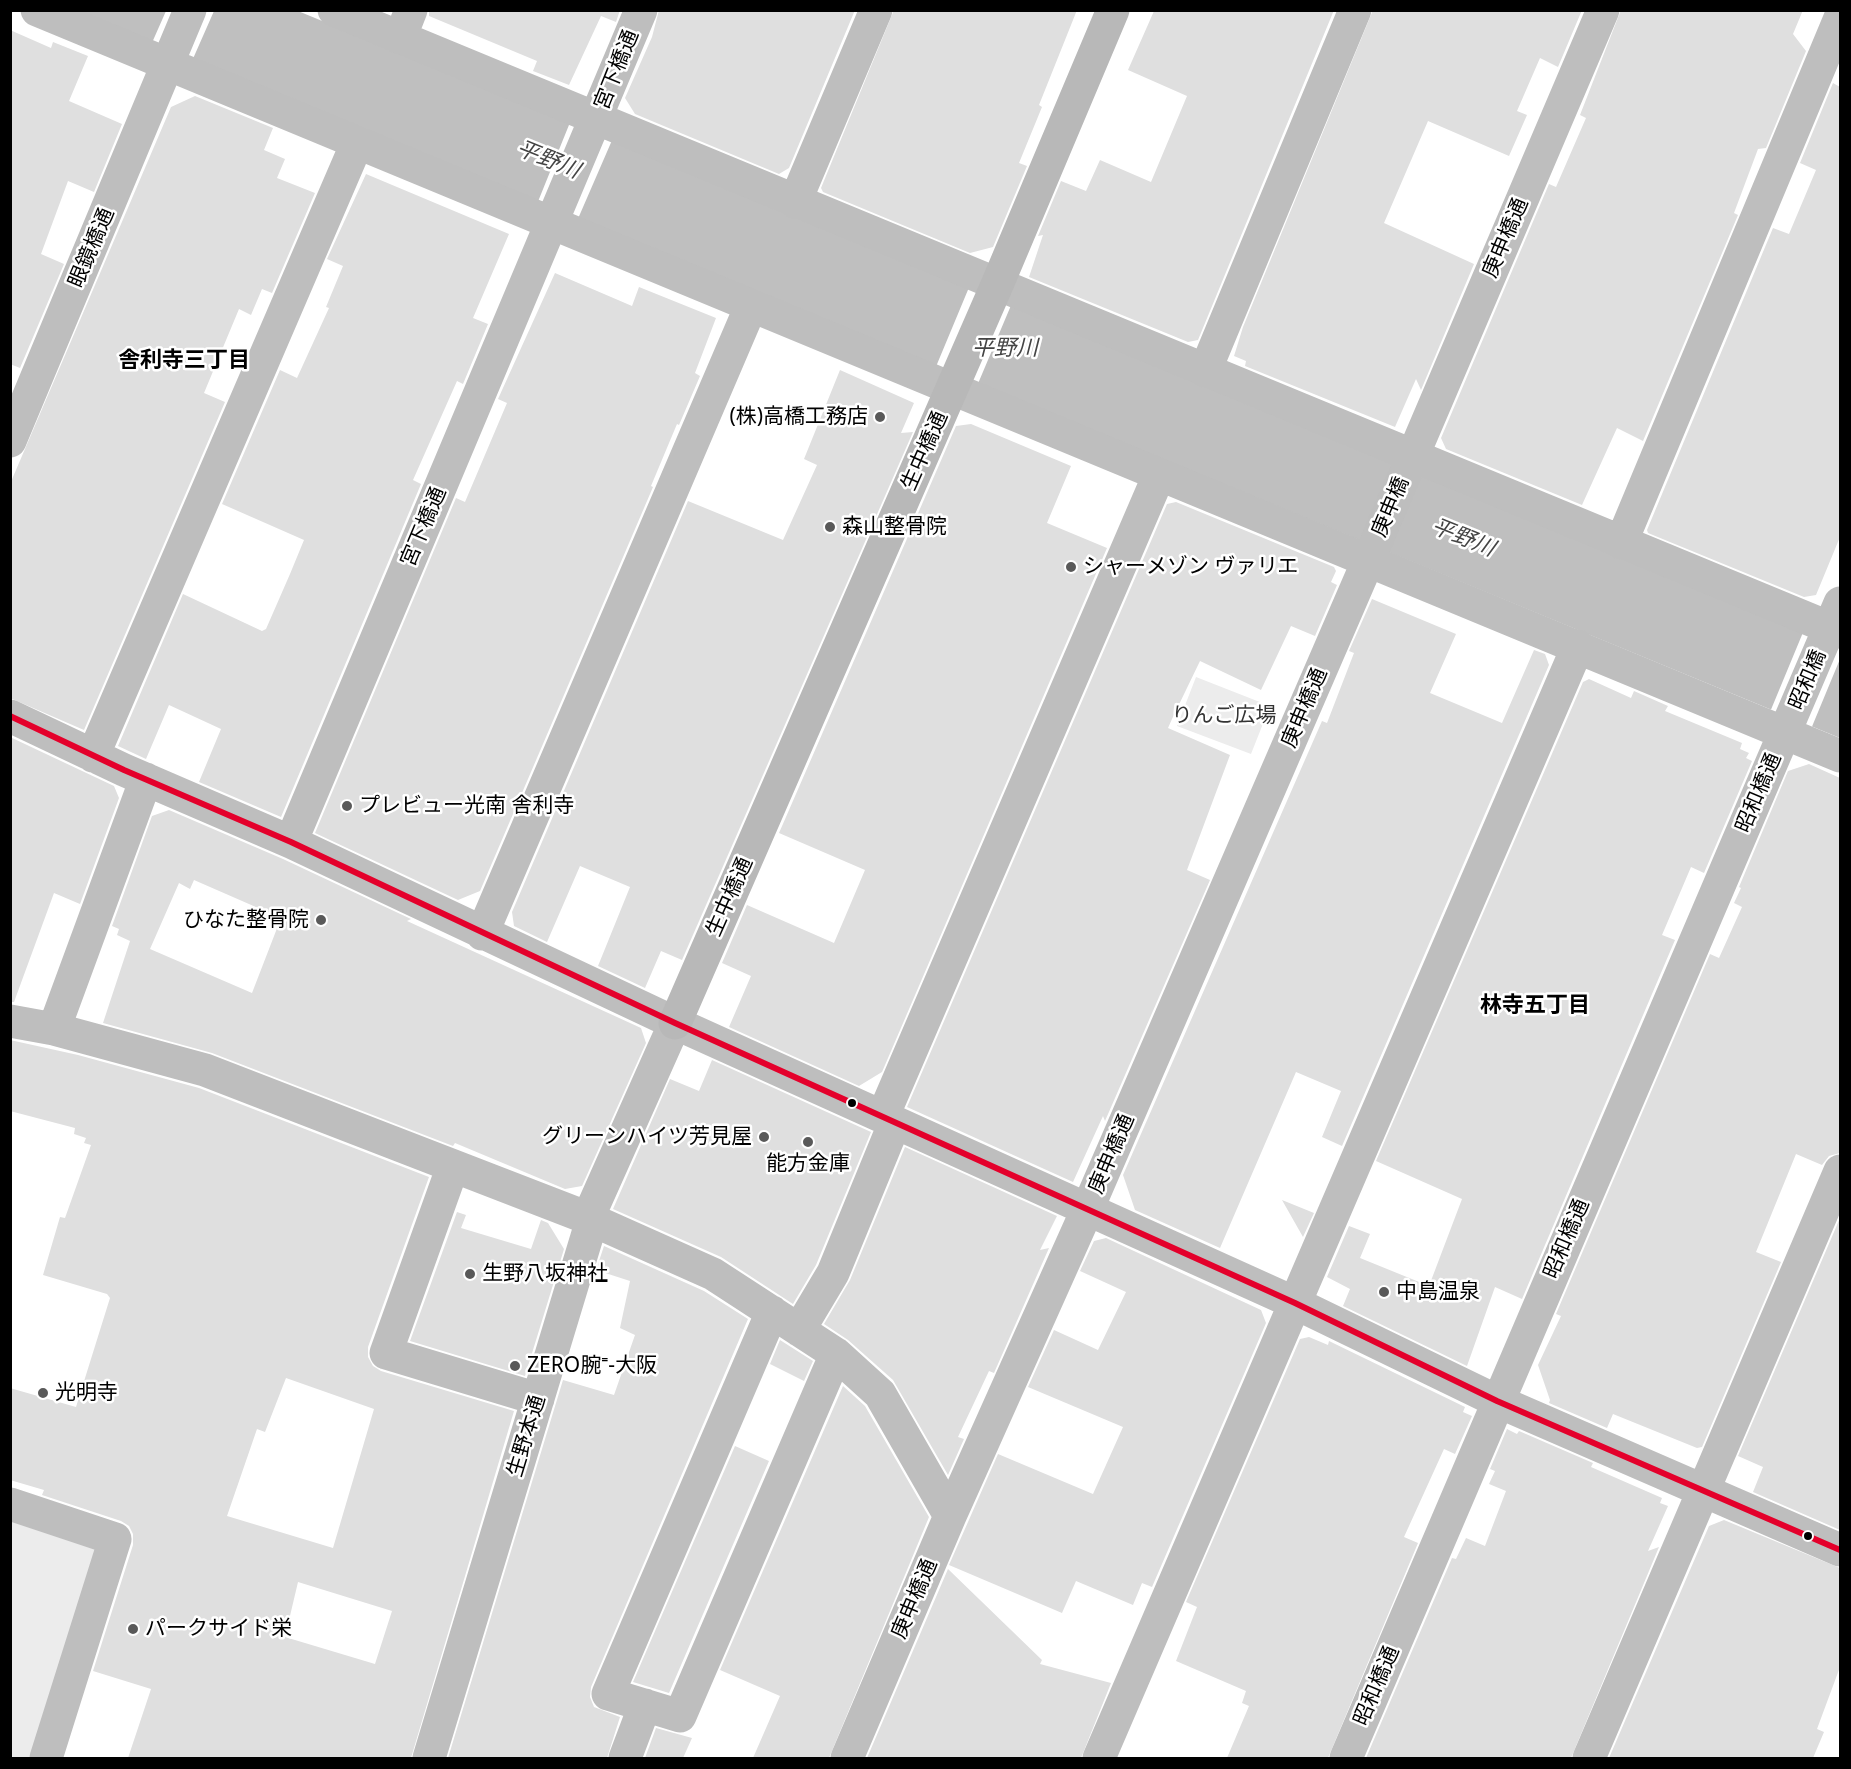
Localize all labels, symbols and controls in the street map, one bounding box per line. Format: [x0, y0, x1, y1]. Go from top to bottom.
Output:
street label: 宮下橋通 [590, 26, 644, 114]
water label: 平野川 [512, 135, 584, 185]
street label: 庚申橋通 [1478, 194, 1534, 282]
street label: 眼鏡橋通 [64, 204, 120, 292]
water label: 平野川 [972, 336, 1038, 362]
district label: 舎利寺三丁目 [118, 348, 250, 374]
place label: (株)高橋工務店 [729, 404, 868, 430]
street label: 生中橋通 [896, 408, 954, 494]
marker: (株)高橋工務店 [873, 410, 887, 424]
street label: 庚申橋 [1367, 473, 1415, 541]
street label: 宮下橋通 [396, 483, 452, 571]
water label: 平野川 [1427, 513, 1499, 563]
place label: 森山整骨院 [842, 514, 947, 540]
marker: 森山整骨院 [823, 520, 837, 534]
place label: シャーメゾン ヴァリエ [1083, 554, 1298, 580]
marker: シャーメゾン ヴァリエ [1064, 560, 1078, 574]
street label: 昭和橋 [1784, 646, 1832, 714]
street label: 庚申橋通 [1277, 664, 1333, 752]
park label: りんご広場 [1172, 703, 1276, 729]
street label: 昭和橋通 [1731, 749, 1787, 837]
place label: プレビュー光南 舎利寺 [359, 793, 574, 819]
marker: プレビュー光南 舎利寺 [340, 799, 354, 813]
street label: 生中橋通 [701, 854, 759, 940]
place label: ひなた整骨院 [183, 907, 309, 933]
marker: ひなた整骨院 [314, 913, 328, 927]
district label: 林寺五丁目 [1480, 993, 1590, 1019]
unlabelled marker [846, 1097, 858, 1109]
street label: 庚申橋通 [1084, 1110, 1140, 1198]
place label: グリーンハイツ芳見屋 [542, 1124, 752, 1150]
marker: グリーンハイツ芳見屋 [757, 1130, 771, 1144]
marker: 能方金庫 [801, 1135, 815, 1149]
place label: 能方金庫 [766, 1151, 850, 1177]
street label: 昭和橋通 [1539, 1195, 1595, 1283]
place label: 生野八坂神社 [482, 1261, 608, 1287]
marker: 生野八坂神社 [463, 1267, 477, 1281]
place label: 中島温泉 [1396, 1279, 1480, 1305]
marker: 中島温泉 [1377, 1285, 1391, 1299]
place label: ZERO腕⁼-大阪 [527, 1353, 657, 1379]
marker: ZERO腕⁼-大阪 [508, 1359, 522, 1373]
place label: 光明寺 [55, 1380, 118, 1406]
marker: 光明寺 [36, 1386, 50, 1400]
street label: 生野本通 [503, 1392, 551, 1480]
unlabelled marker [1802, 1530, 1814, 1542]
street label: 庚申橋通 [887, 1555, 943, 1643]
place label: パークサイド栄 [145, 1616, 292, 1642]
marker: パークサイド栄 [126, 1622, 140, 1636]
street label: 昭和橋通 [1349, 1642, 1405, 1730]

